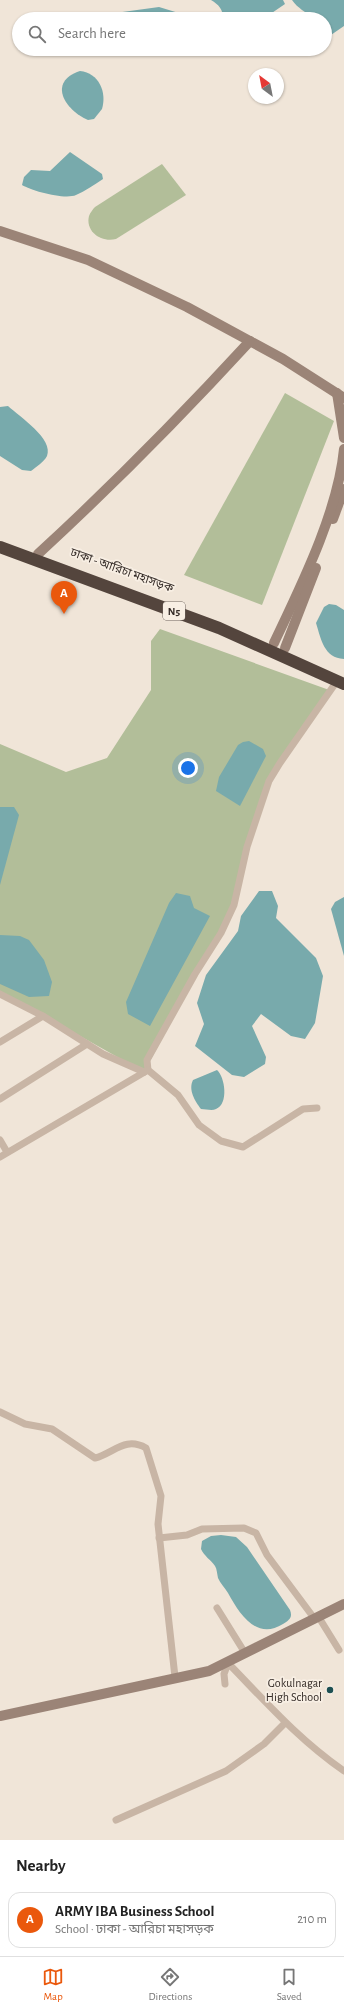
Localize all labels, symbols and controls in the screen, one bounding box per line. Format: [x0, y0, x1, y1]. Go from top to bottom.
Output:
search box [12, 12, 332, 56]
icon: search [26, 23, 48, 45]
text: Search here [58, 26, 126, 41]
north arrow [248, 68, 284, 104]
street label: ঢাকা - আরিচা মহাসড়ক [68, 544, 176, 595]
pin: A [51, 581, 77, 614]
road number: N5 [163, 602, 185, 620]
your location [178, 758, 198, 778]
place label: Gokulnagar High School [266, 1677, 322, 1703]
marker: Gokulnagar High School [325, 1685, 335, 1695]
text: Nearby [16, 1857, 66, 1874]
text: ARMY IBA Business School [55, 1904, 214, 1919]
text: A [26, 1913, 34, 1926]
text: 210 m [297, 1913, 327, 1926]
text: School · ঢাকা - আরিচা মহাসড়ক [55, 1923, 214, 1936]
tab: Map [42, 1966, 64, 2003]
tab: Directions [148, 1966, 192, 2003]
tab: Saved [277, 1966, 302, 2003]

